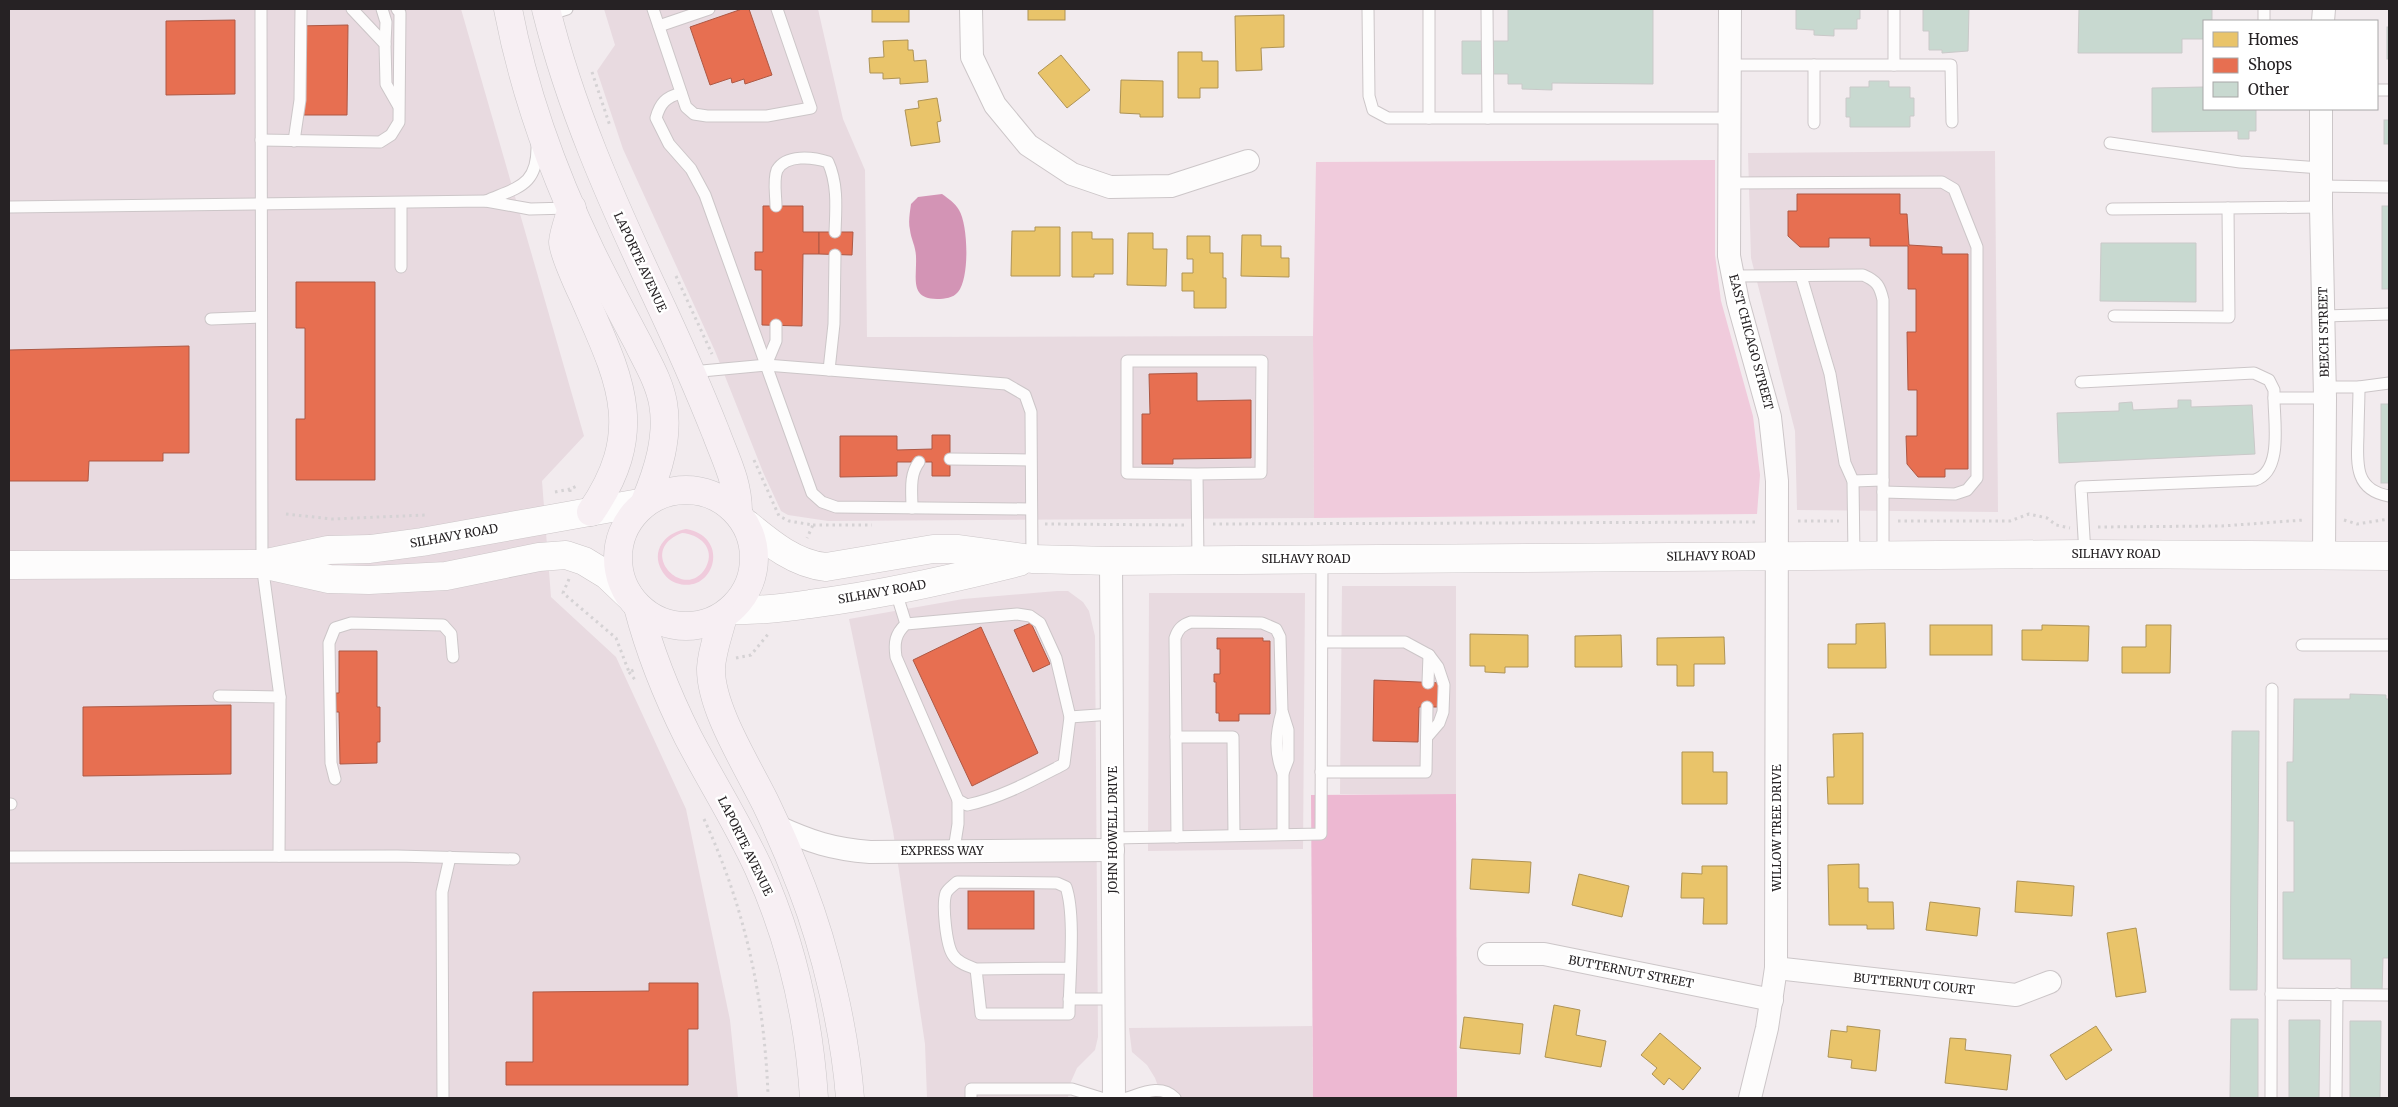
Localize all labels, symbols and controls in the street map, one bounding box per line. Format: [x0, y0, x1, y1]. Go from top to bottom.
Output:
legend [2203, 20, 2378, 110]
text: Homes [2248, 30, 2299, 49]
text: Shops [2248, 55, 2292, 74]
text: Other [2248, 80, 2290, 99]
street label: LAPORTE AVENUE [611, 209, 670, 315]
street label: EAST CHICAGO STREET [1726, 272, 1777, 412]
street label: BEECH STREET [2315, 286, 2332, 377]
street label: SILHAVY ROAD [409, 520, 499, 551]
street label: SILHAVY ROAD [2071, 546, 2161, 561]
street label: SILHAVY ROAD [1666, 547, 1756, 564]
street label: SILHAVY ROAD [1261, 551, 1351, 566]
street label: SILHAVY ROAD [837, 576, 927, 607]
street label: WILLOW TREE DRIVE [1769, 764, 1784, 893]
street label: JOHN HOWELL DRIVE [1105, 766, 1120, 895]
street label: LAPORTE AVENUE [715, 794, 776, 898]
street label: EXPRESS WAY [900, 843, 984, 858]
street label: BUTTERNUT STREET [1567, 952, 1696, 991]
street label: BUTTERNUT COURT [1853, 970, 1976, 997]

